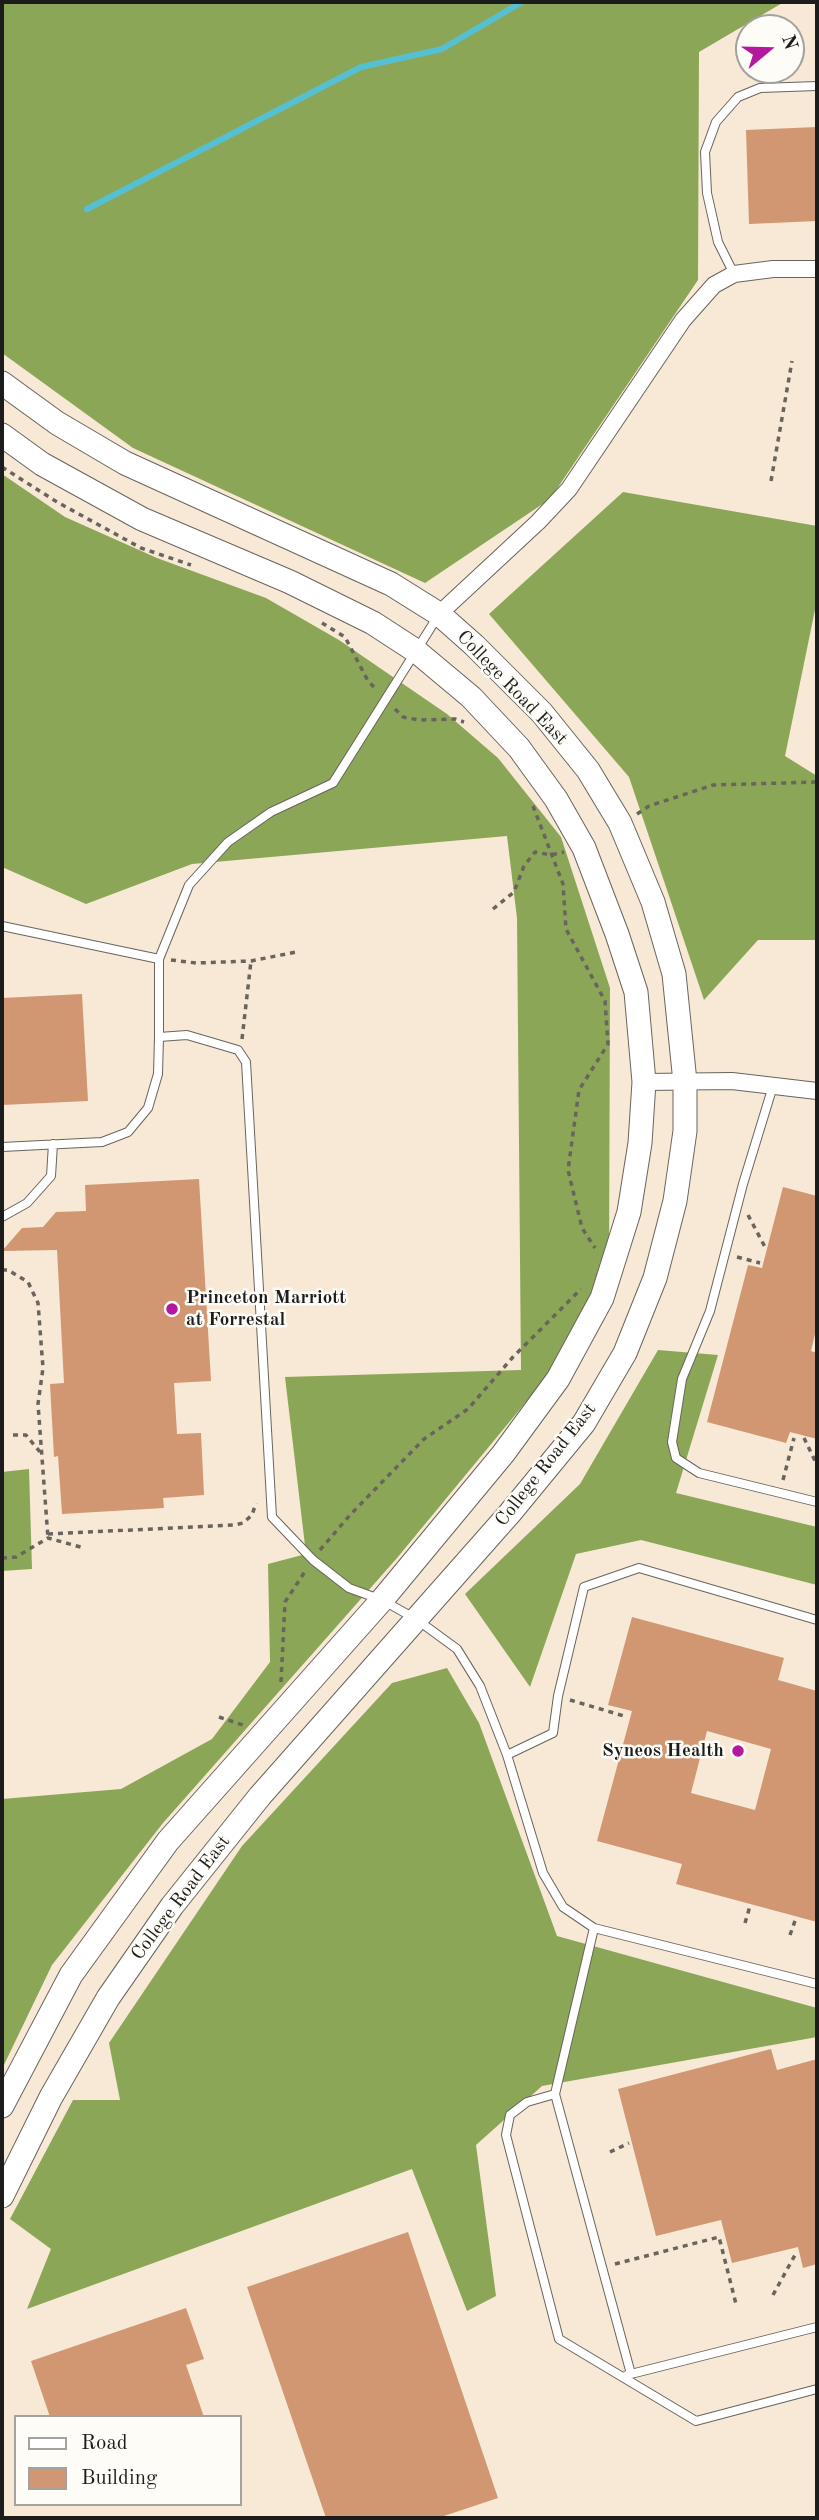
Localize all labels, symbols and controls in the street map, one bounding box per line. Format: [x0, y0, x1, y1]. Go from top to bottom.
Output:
north arrow [735, 14, 805, 84]
text: N [777, 33, 800, 53]
street label: College Road East [452, 626, 572, 750]
place label: Princeton Marriott at Forrestal [186, 1287, 346, 1331]
marker: Princeton Marriott at Forrestal [164, 1301, 180, 1317]
street label: College Road East [491, 1399, 601, 1531]
place label: Syneos Health [602, 1740, 724, 1762]
marker: Syneos Health [730, 1743, 746, 1759]
street label: College Road East [127, 1831, 235, 1965]
legend [14, 2415, 242, 2506]
text: Road [81, 2433, 128, 2454]
text: Building [81, 2468, 157, 2489]

